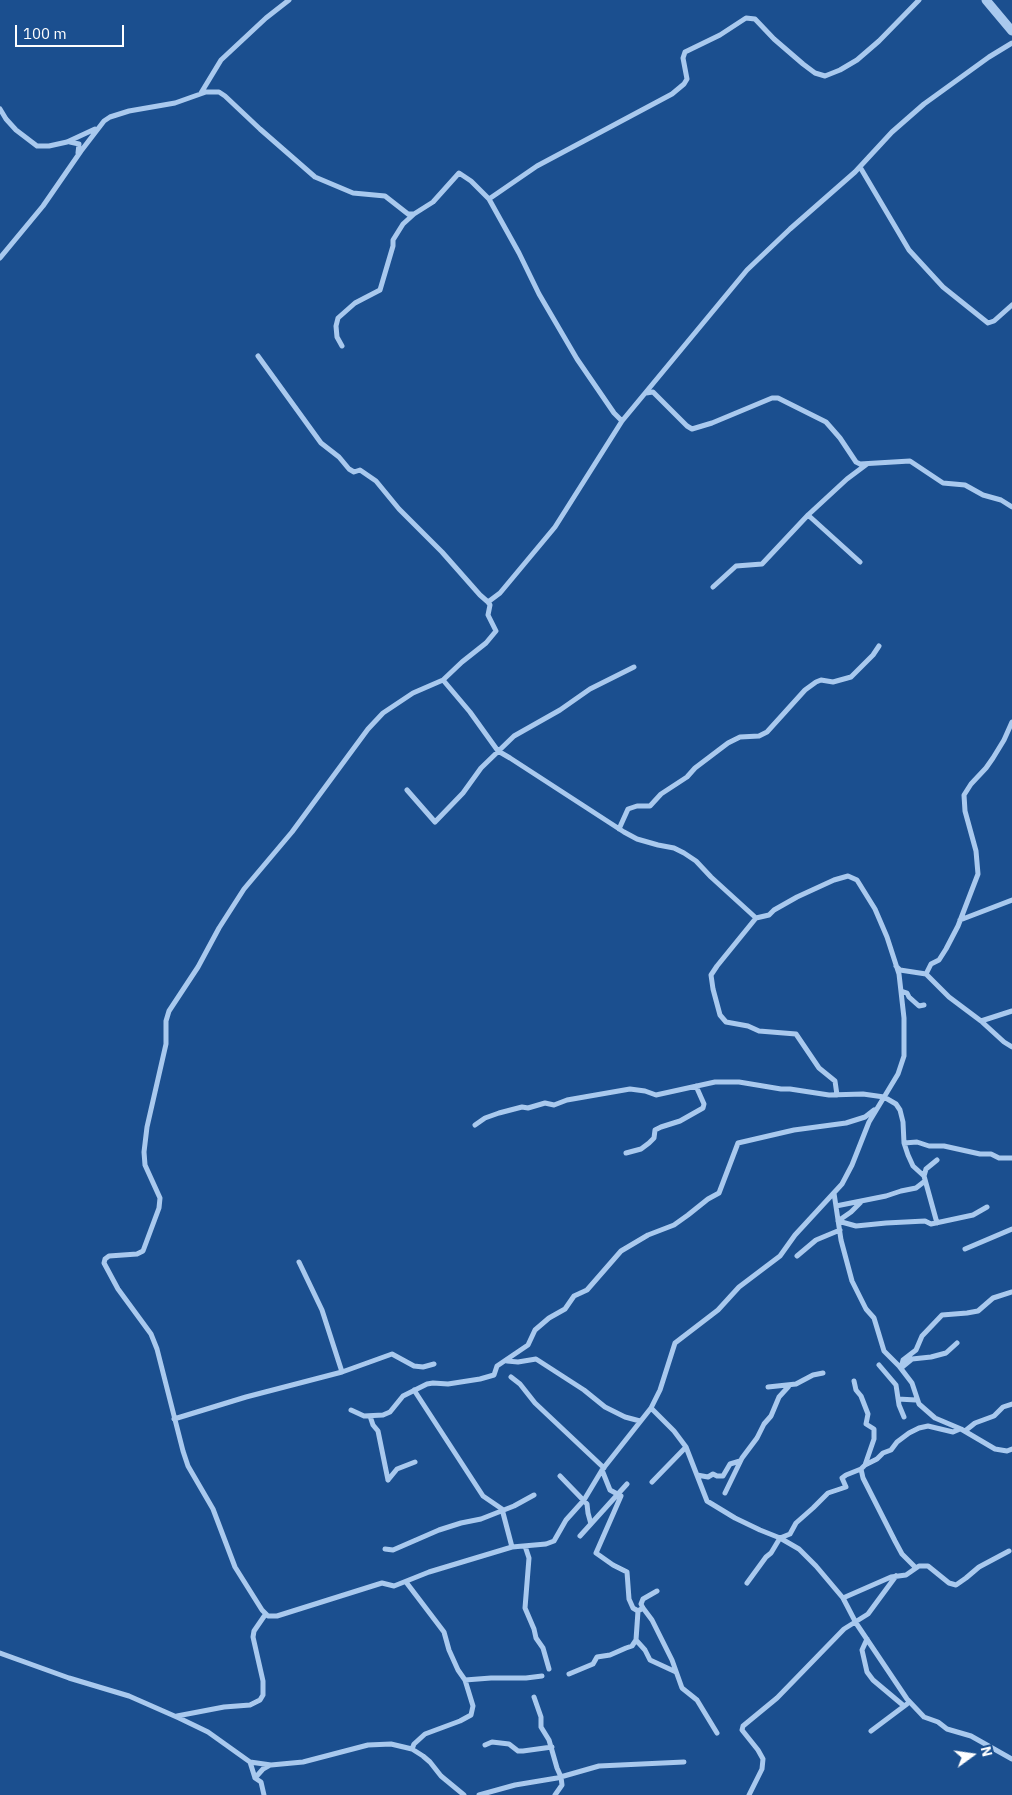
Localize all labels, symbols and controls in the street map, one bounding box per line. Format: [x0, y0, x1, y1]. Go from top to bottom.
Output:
scale bar [18, 15, 126, 47]
text: 100 m [23, 24, 67, 43]
north arrow [947, 1730, 997, 1780]
text: N [977, 1744, 997, 1758]

